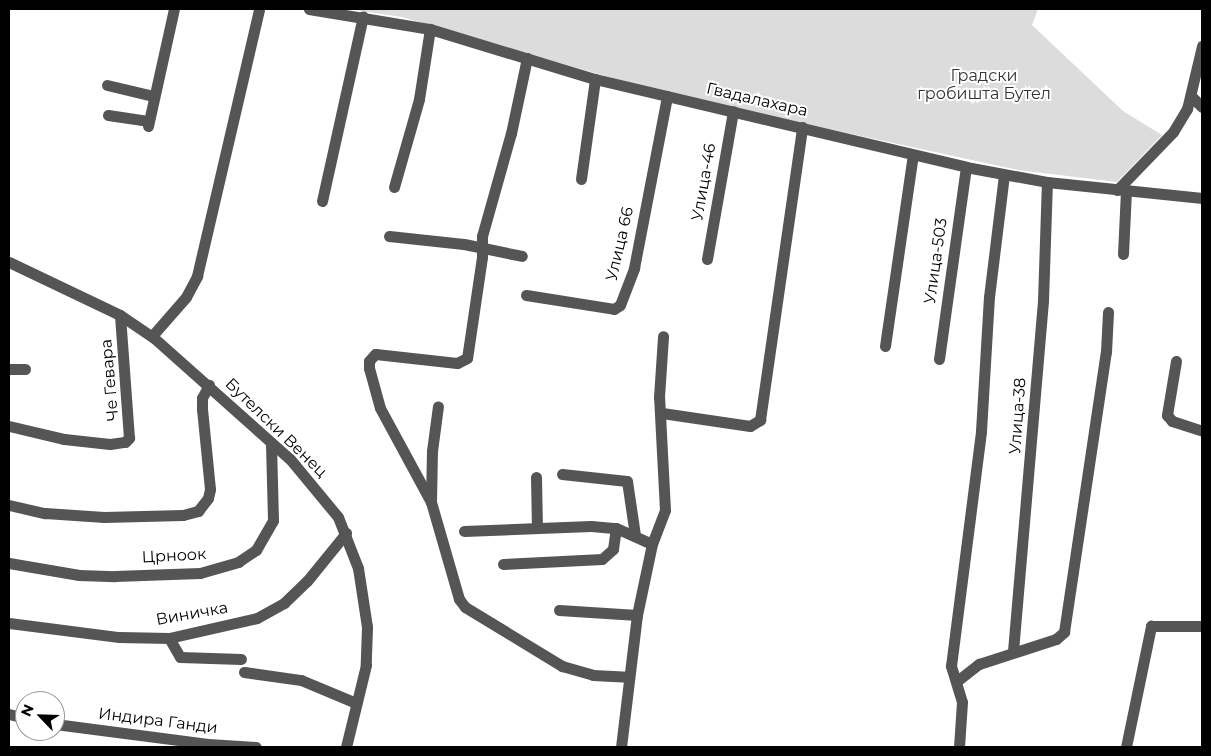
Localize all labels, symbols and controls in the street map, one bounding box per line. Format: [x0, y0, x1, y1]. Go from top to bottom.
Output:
park label: Градски гробишта Бутел [917, 66, 1051, 104]
street label: Гвадалахара [705, 79, 809, 121]
street label: Улица-46 [688, 142, 720, 222]
street label: Улица 66 [602, 205, 638, 283]
street label: Улица-503 [920, 217, 952, 305]
street label: Че Гевара [97, 338, 123, 422]
street label: Бутелски Венец [221, 374, 331, 482]
street label: Улица-38 [1006, 377, 1030, 455]
street label: Црноок [141, 545, 207, 567]
street label: Виничка [154, 598, 230, 630]
north arrow [15, 691, 65, 741]
text: N [17, 701, 38, 719]
street label: Индира Ганди [97, 704, 219, 738]

